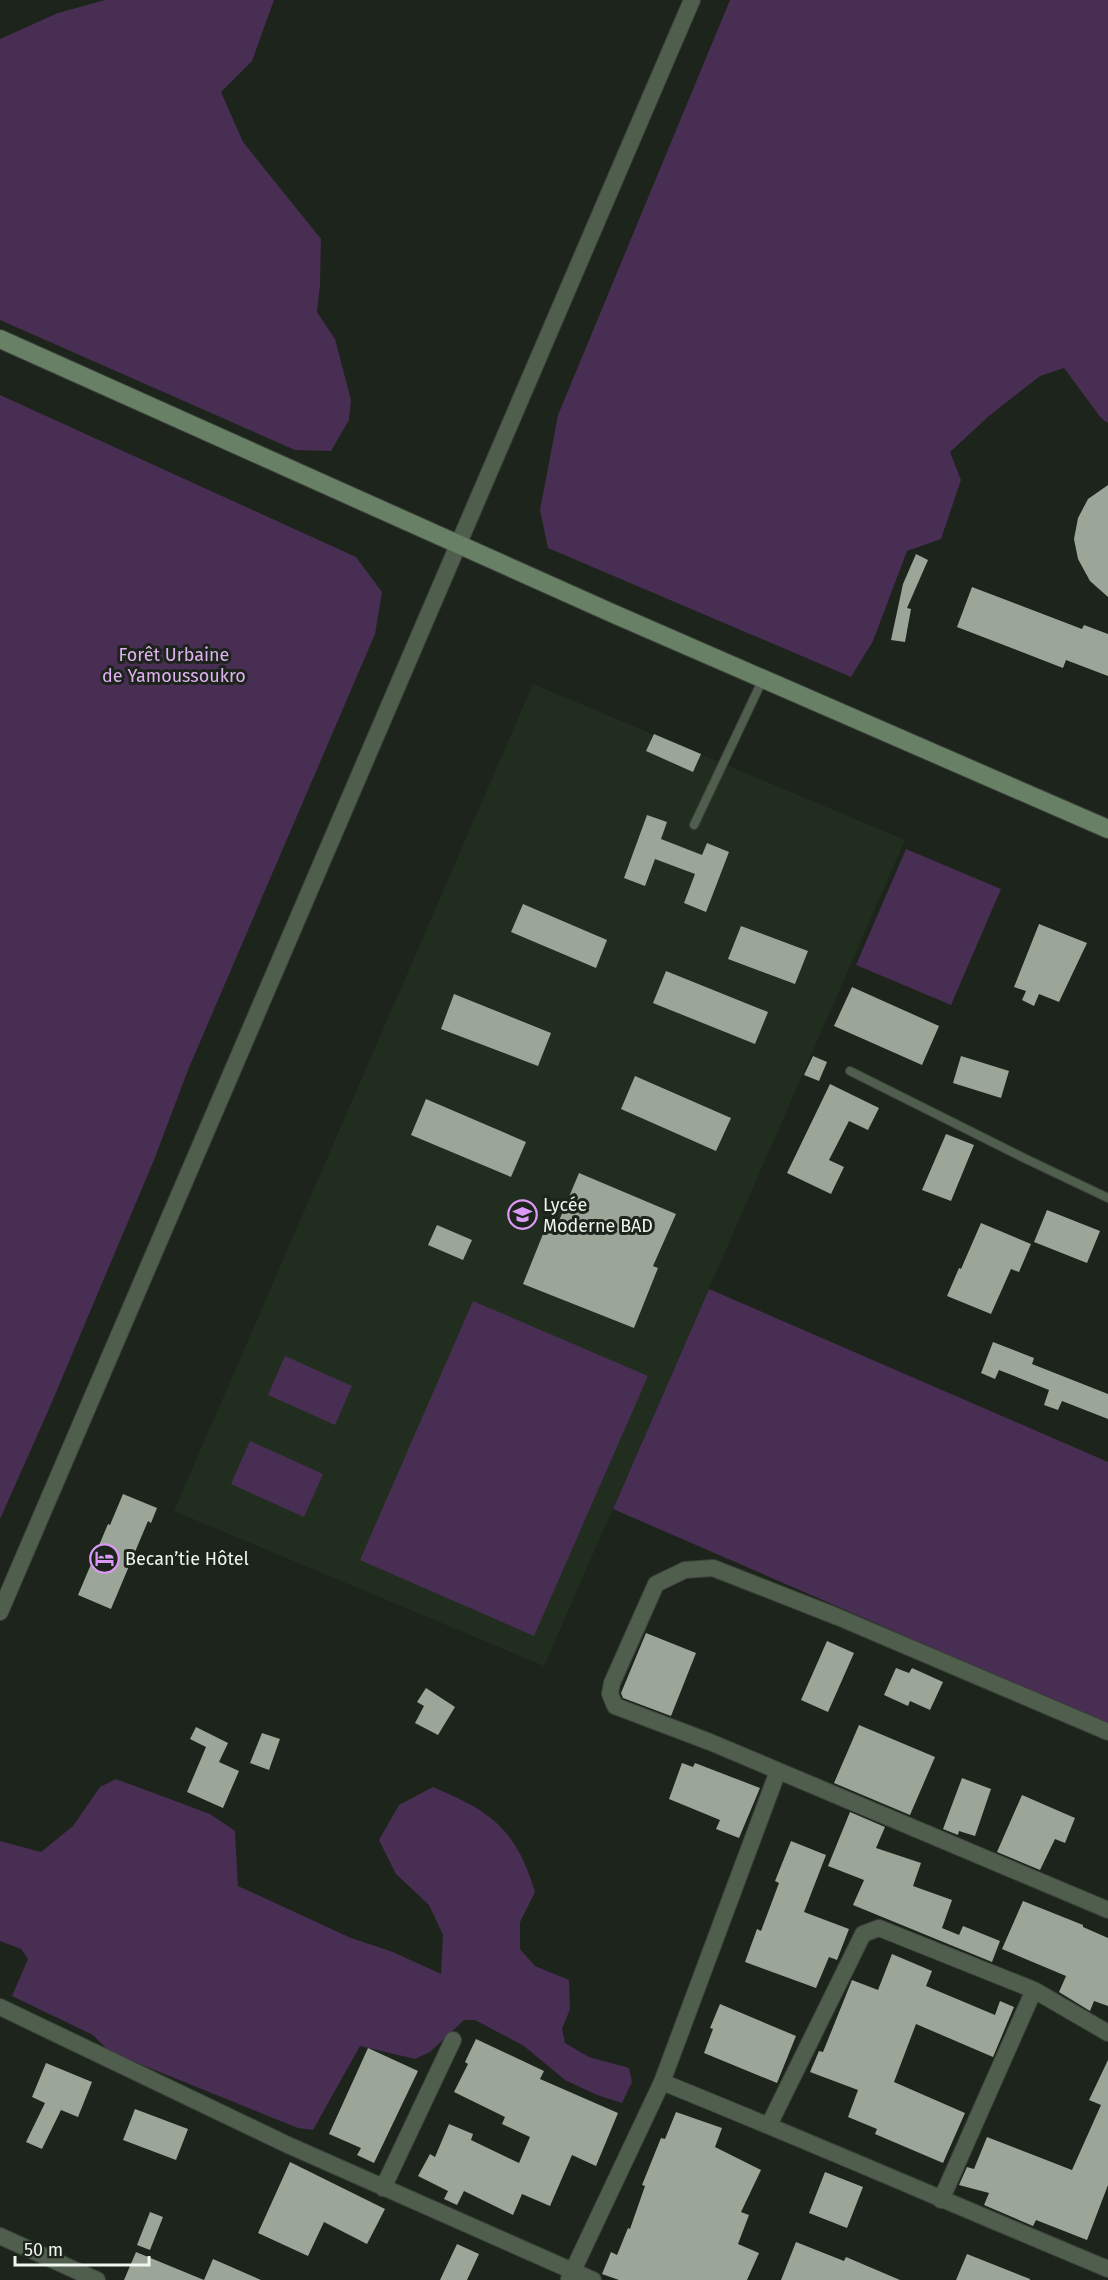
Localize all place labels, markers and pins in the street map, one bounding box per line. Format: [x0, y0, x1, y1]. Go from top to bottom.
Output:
place label: Lycée Moderne BAD [543, 1194, 653, 1237]
school or university icon: Lycée Moderne BAD [506, 1199, 538, 1231]
hotel icon: Becan’tie Hôtel [88, 1543, 120, 1575]
place label: Becan’tie Hôtel [125, 1548, 249, 1570]

